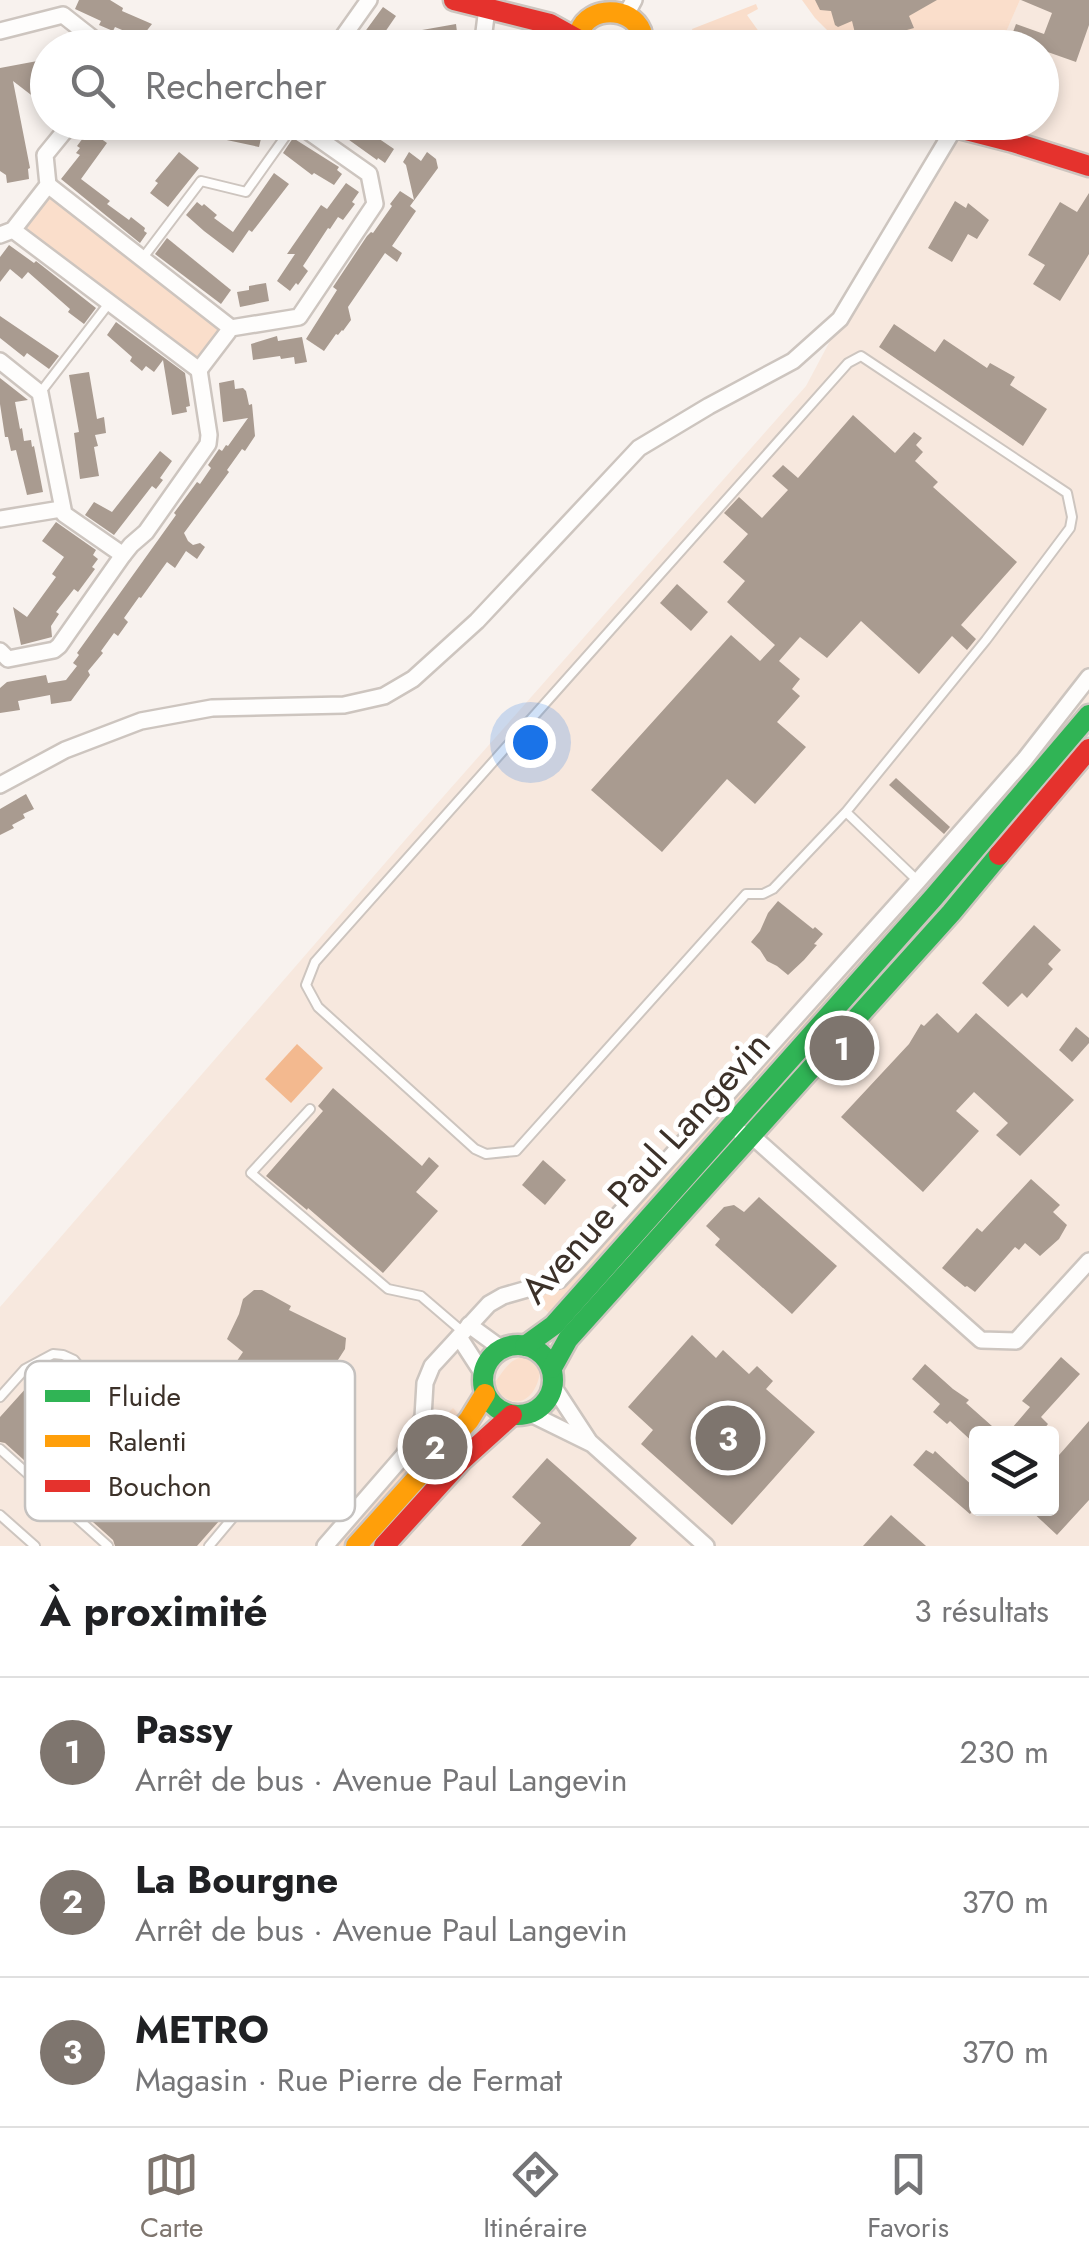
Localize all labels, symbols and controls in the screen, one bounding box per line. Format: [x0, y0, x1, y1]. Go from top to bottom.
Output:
search box [30, 30, 1059, 140]
icon: search [65, 58, 120, 113]
text: Rechercher [145, 58, 327, 113]
your location [505, 717, 556, 768]
pin: 1 [810, 1010, 874, 1086]
street label: Avenue Paul Langevin [507, 1018, 783, 1316]
legend [25, 1361, 355, 1521]
text: Fluide [108, 1376, 181, 1417]
pin: 3 [696, 1400, 760, 1476]
pin: 2 [402, 1410, 468, 1484]
text: Ralenti [108, 1421, 187, 1462]
map controls [969, 1426, 1059, 1516]
button: layers [969, 1426, 1059, 1516]
text: Bouchon [108, 1466, 212, 1507]
text: À proximité [40, 1581, 268, 1642]
text: 3 résultats [914, 1588, 1049, 1634]
text: Passy [135, 1702, 232, 1757]
text: 1 [64, 1729, 81, 1775]
text: 230 m [960, 1729, 1049, 1775]
text: Arrêt de bus · Avenue Paul Langevin [135, 1757, 627, 1803]
text: La Bourgne [135, 1852, 338, 1907]
text: 2 [62, 1879, 83, 1925]
text: 370 m [961, 1879, 1049, 1925]
text: Arrêt de bus · Avenue Paul Langevin [135, 1907, 627, 1953]
text: METRO [135, 2002, 269, 2057]
text: 3 [63, 2029, 82, 2075]
text: 370 m [961, 2029, 1049, 2075]
text: Magasin · Rue Pierre de Fermat [135, 2057, 562, 2103]
tab: Carte [140, 2147, 203, 2248]
tab: Itinéraire [483, 2147, 587, 2248]
tab: Favoris [867, 2147, 949, 2248]

